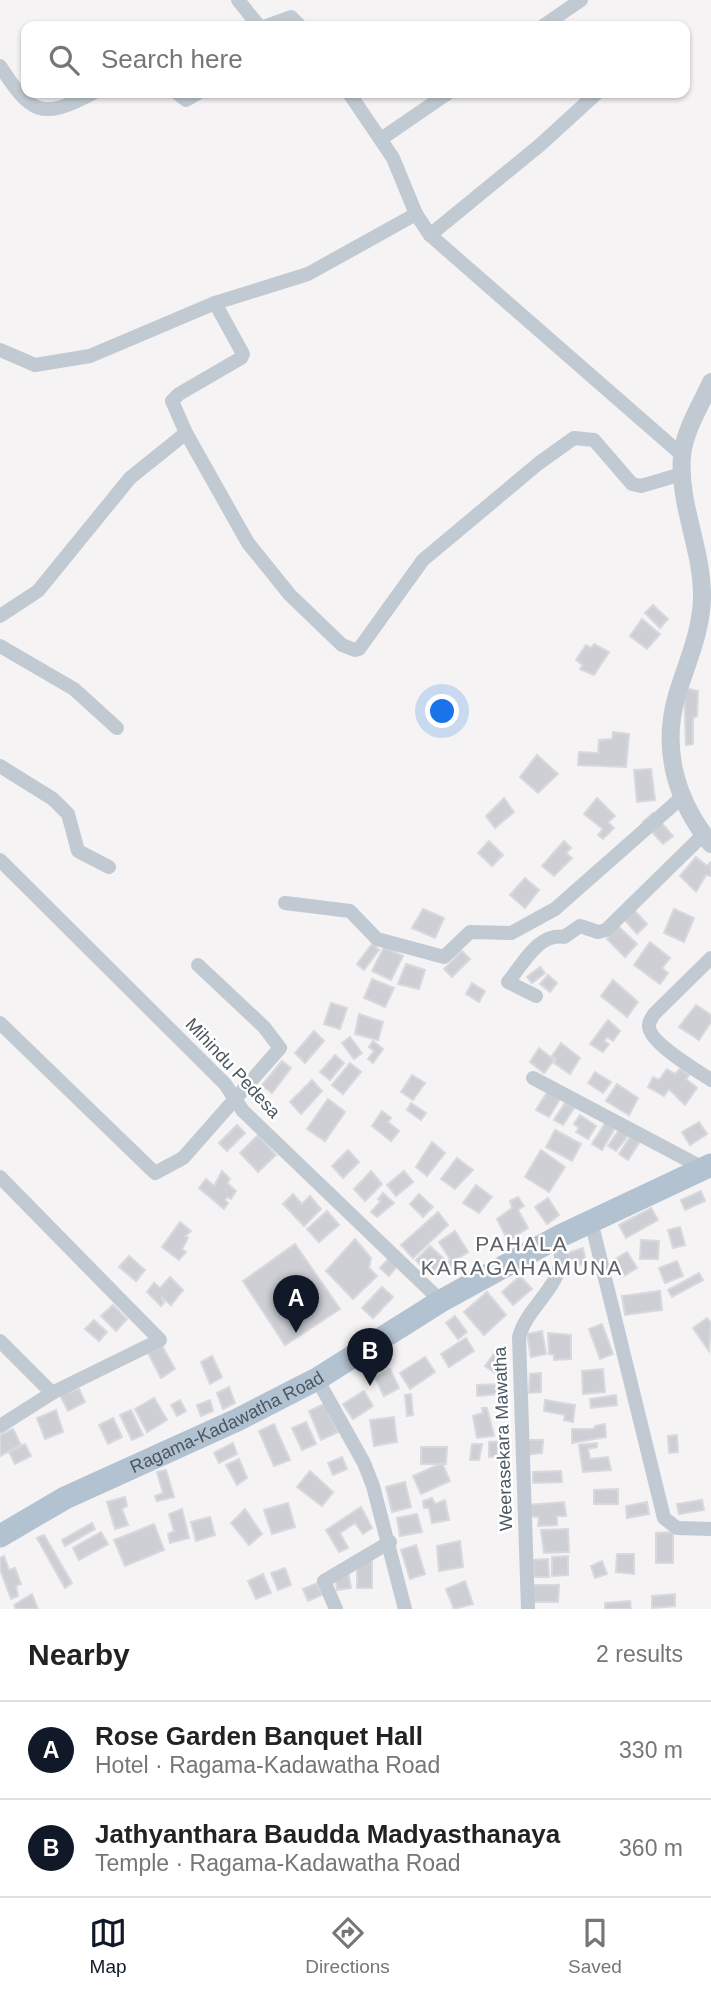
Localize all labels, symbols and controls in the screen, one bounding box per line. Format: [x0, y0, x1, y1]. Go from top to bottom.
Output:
search box [21, 21, 690, 98]
icon: search [45, 41, 83, 79]
text: Search here [101, 44, 243, 74]
your location [425, 694, 459, 728]
street label: Mihindu Pedesa [182, 1014, 285, 1123]
district label: PAHALA KARAGAHAMUNA [421, 1232, 623, 1279]
pin: A [273, 1275, 319, 1333]
pin: B [347, 1328, 393, 1386]
street label: Weerasekara Mawatha [490, 1345, 516, 1532]
street label: Ragama-Kadawatha Road [127, 1367, 327, 1477]
text: Nearby [28, 1638, 130, 1671]
text: 2 results [596, 1641, 683, 1667]
text: Rose Garden Banquet Hall [95, 1721, 423, 1751]
text: A [43, 1737, 59, 1763]
text: 330 m [619, 1737, 683, 1763]
text: Hotel · Ragama-Kadawatha Road [95, 1752, 440, 1778]
text: Jathyanthara Baudda Madyasthanaya [95, 1819, 560, 1849]
text: B [43, 1835, 59, 1861]
text: 360 m [619, 1835, 683, 1861]
text: Temple · Ragama-Kadawatha Road [95, 1850, 461, 1876]
tab: Map [89, 1914, 127, 1978]
tab: Directions [305, 1914, 390, 1978]
tab: Saved [568, 1914, 622, 1978]

